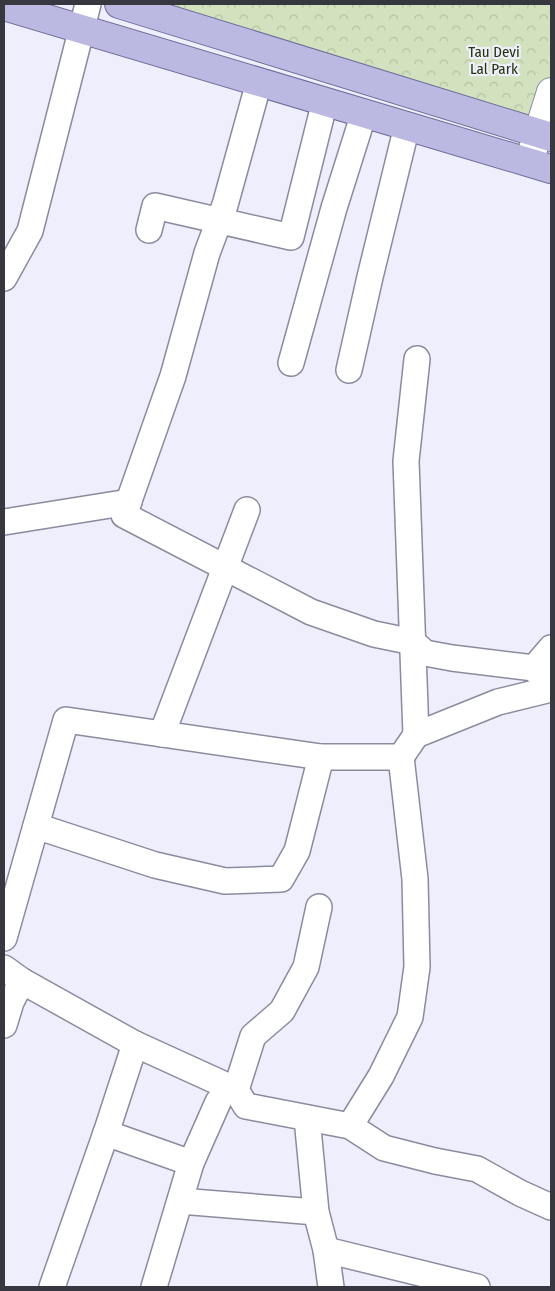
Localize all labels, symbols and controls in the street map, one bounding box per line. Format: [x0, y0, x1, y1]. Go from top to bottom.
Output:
park label: Tau Devi Lal Park [468, 43, 520, 78]

